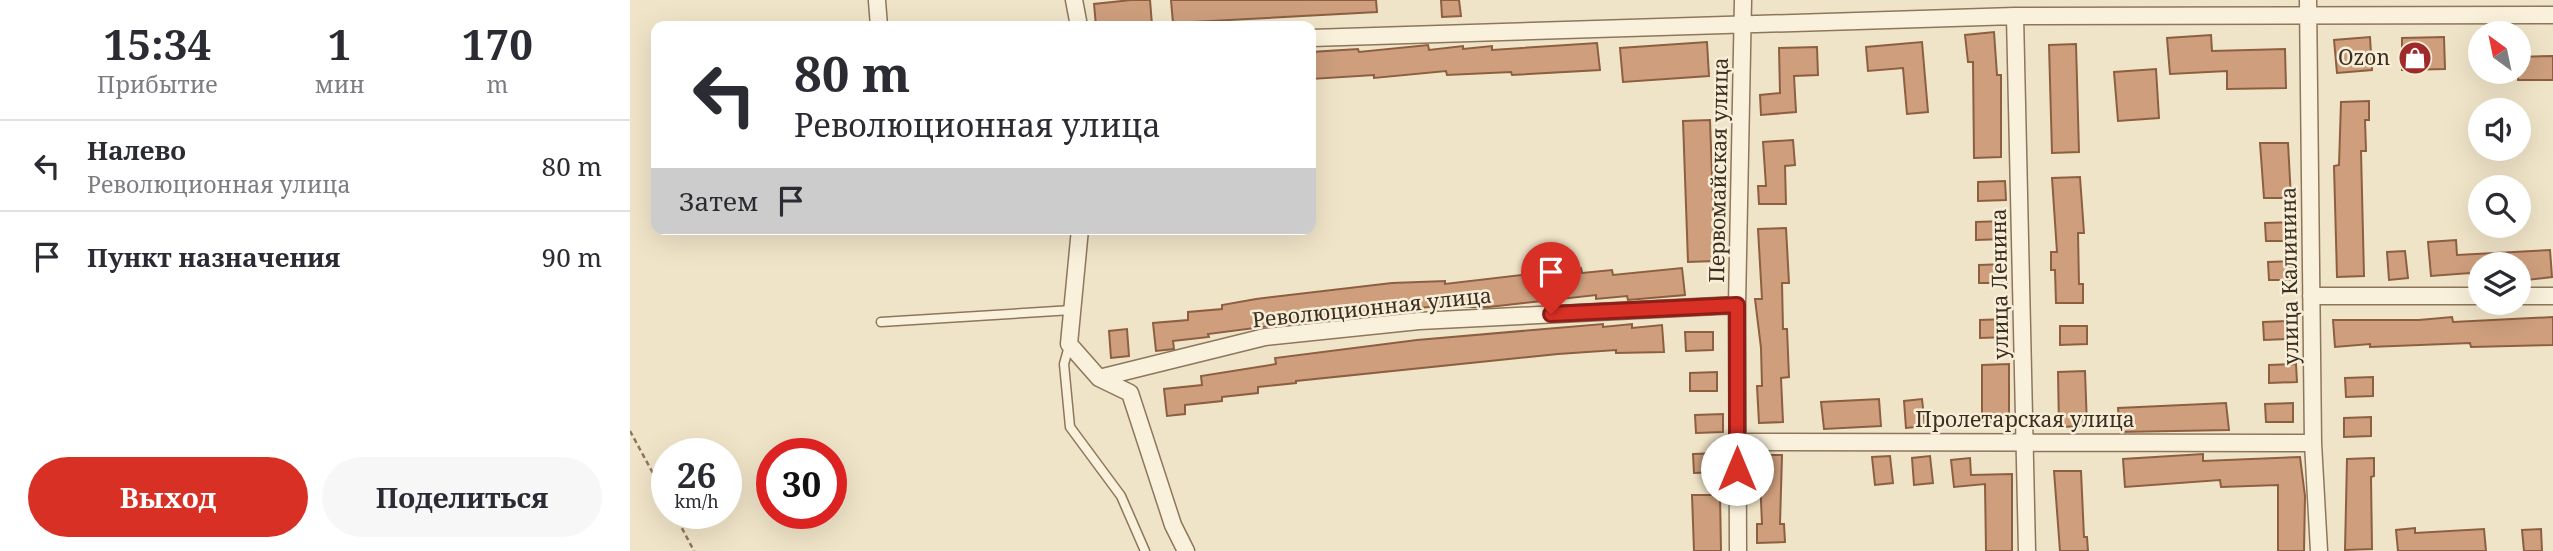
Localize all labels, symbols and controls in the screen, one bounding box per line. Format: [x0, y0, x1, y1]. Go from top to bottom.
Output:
text: 15:34 [104, 15, 211, 72]
text: 1 [328, 15, 352, 72]
text: 170 [462, 15, 533, 72]
north arrow [2468, 21, 2530, 84]
map controls [2468, 21, 2531, 315]
shop icon: Ozon [2396, 39, 2434, 77]
text: 80 m [794, 40, 910, 106]
place label: Ozon [2338, 43, 2390, 71]
icon: left [679, 49, 770, 140]
street label: Первомайская улица [1702, 57, 1734, 283]
text: Прибытие [97, 68, 218, 100]
text: мин [315, 68, 365, 100]
text: m [486, 68, 508, 100]
button: sound [2468, 98, 2531, 161]
text: Революционная улица [794, 103, 1161, 146]
text: Налево [87, 132, 186, 168]
icon: left [28, 147, 66, 185]
text: 80 m [542, 148, 602, 184]
text: Революционная улица [87, 168, 351, 200]
button: search [2468, 175, 2531, 238]
icon: arrive [772, 182, 810, 220]
text: Затем [679, 183, 758, 219]
street label: улица Калинина [2273, 187, 2305, 365]
street label: улица Ленина [1984, 208, 2014, 360]
icon: arrive [28, 238, 66, 276]
text: Пункт назначения [87, 239, 340, 275]
text: 90 m [542, 239, 602, 275]
pin [1521, 242, 1581, 314]
button: layers [2468, 252, 2531, 315]
icon: arrive [1532, 253, 1570, 291]
street label: Революционная улица [1251, 281, 1493, 334]
street label: Пролетарская улица [1915, 405, 2135, 433]
position arrow [1700, 432, 1774, 506]
speed limit sign: 30 [756, 438, 847, 529]
text: 26 [677, 451, 716, 498]
button: Выход [28, 457, 308, 537]
button: Поделиться [322, 457, 602, 537]
text: km/h [674, 489, 719, 513]

